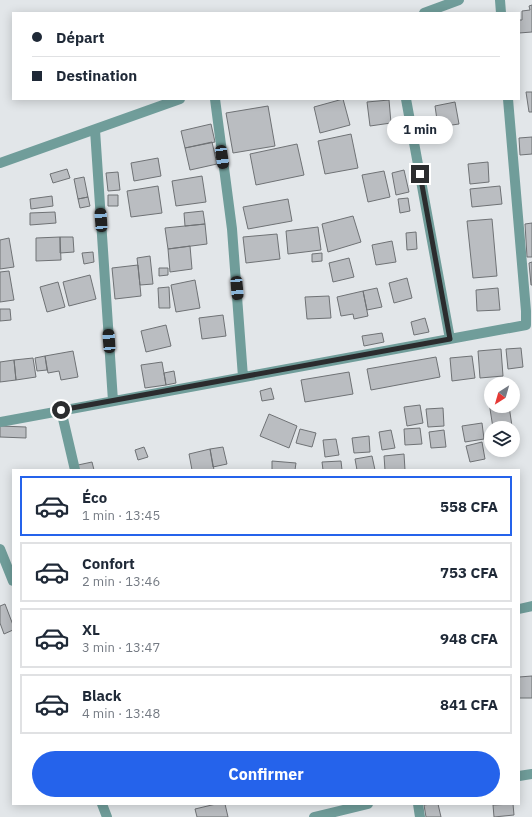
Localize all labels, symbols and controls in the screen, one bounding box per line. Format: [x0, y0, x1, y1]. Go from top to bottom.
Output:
text: Départ [56, 28, 104, 47]
text: Destination [56, 66, 137, 85]
callout: 1 min [387, 116, 453, 144]
text: 1 min [403, 121, 437, 138]
car [214, 144, 230, 170]
route end [411, 165, 429, 183]
car [94, 208, 108, 232]
car [230, 276, 244, 300]
car [102, 329, 116, 353]
north arrow [484, 377, 520, 413]
map controls [484, 377, 520, 457]
route start [52, 401, 70, 419]
button: layers [484, 421, 520, 457]
icon: car [34, 488, 70, 524]
text: Éco [82, 488, 107, 507]
text: 558 CFA [440, 497, 498, 516]
text: 1 min · 13:45 [82, 507, 160, 524]
icon: car [34, 554, 70, 590]
text: Confort [82, 554, 135, 573]
text: 753 CFA [440, 563, 498, 582]
text: 2 min · 13:46 [82, 573, 160, 590]
icon: car [34, 620, 70, 656]
text: XL [82, 620, 100, 639]
text: 948 CFA [440, 629, 498, 648]
text: 3 min · 13:47 [82, 639, 160, 656]
icon: car [34, 686, 70, 722]
text: Black [82, 686, 122, 705]
text: 841 CFA [440, 695, 498, 714]
text: 4 min · 13:48 [82, 705, 160, 722]
button: Confirmer [32, 751, 500, 797]

